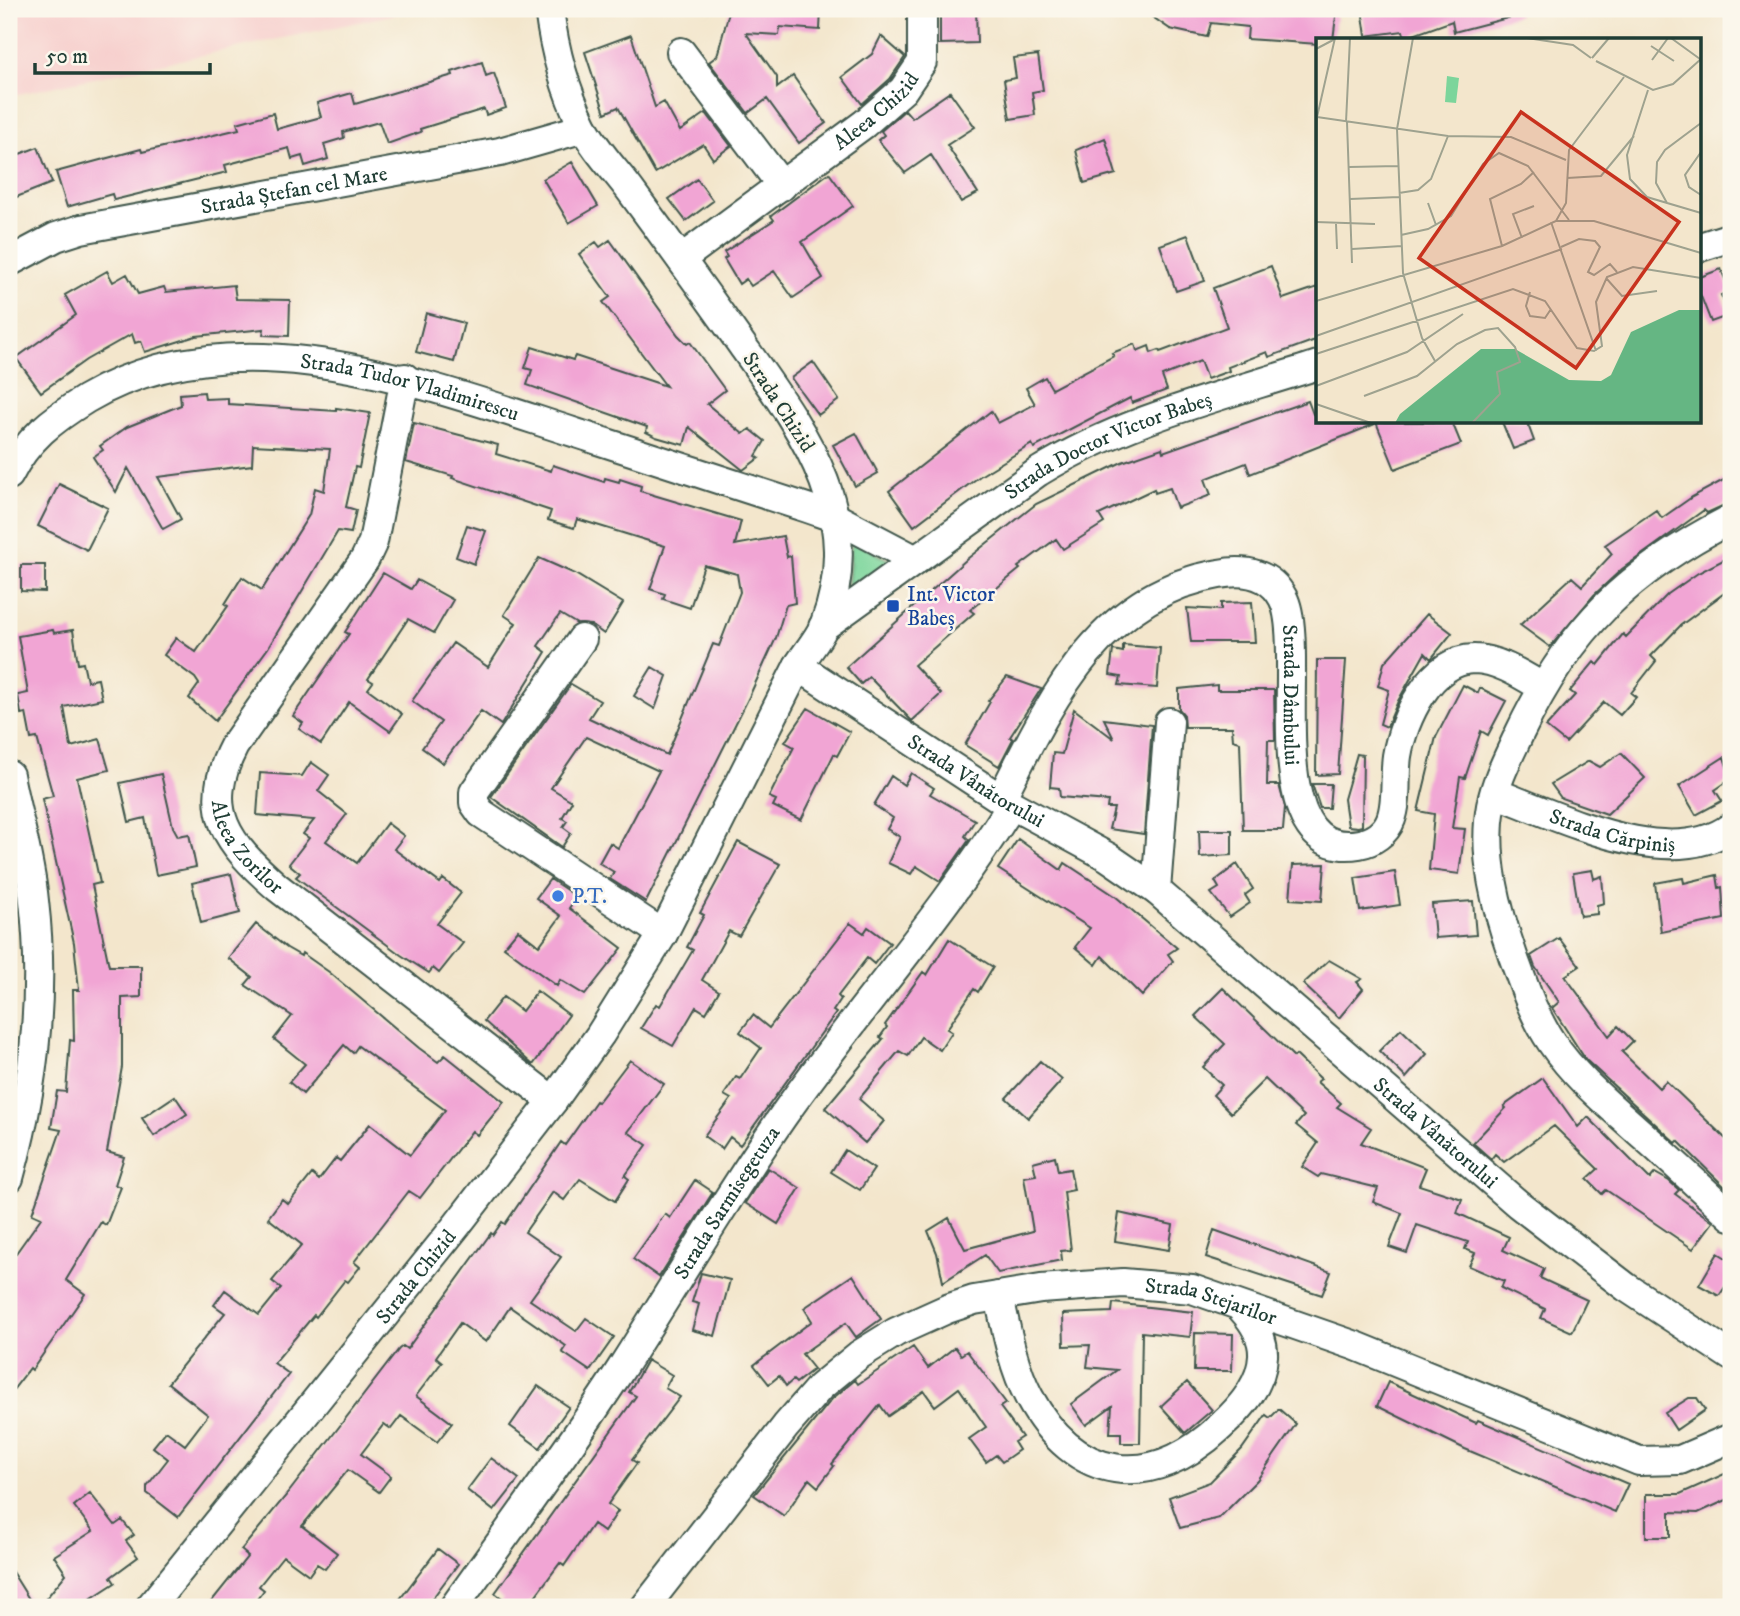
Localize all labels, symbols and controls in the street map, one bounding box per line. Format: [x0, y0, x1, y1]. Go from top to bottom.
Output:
scale bar [35, 32, 210, 76]
inset map [1316, 38, 1702, 424]
text: 50 m [46, 44, 88, 70]
street label: Aleea Chizid [828, 67, 925, 156]
street label: Strada Ștefan cel Mare [199, 161, 390, 221]
street label: Strada Chizid [736, 348, 820, 458]
street label: Strada Tudor Vladimirescu [299, 349, 522, 428]
street label: Strada Doctor Victor Babeș [1000, 387, 1215, 506]
place label: Int. Victor Babeș [907, 582, 995, 632]
marker: Int. Victor Babeș [885, 598, 901, 614]
street label: Strada Dâmbului [1276, 624, 1305, 767]
street label: Strada Vânătorului [902, 729, 1049, 834]
street label: Aleea Zorilor [205, 799, 288, 901]
street label: Strada Cărpiniș [1546, 803, 1675, 858]
place label: P.T. [572, 884, 607, 910]
marker: P.T. [550, 888, 566, 904]
street label: Strada Vânătorului [1367, 1072, 1503, 1195]
street label: Strada Sarmisegetuza [669, 1121, 786, 1284]
street label: Strada Chizid [371, 1224, 463, 1330]
street label: Strada Stejarilor [1144, 1273, 1280, 1332]

